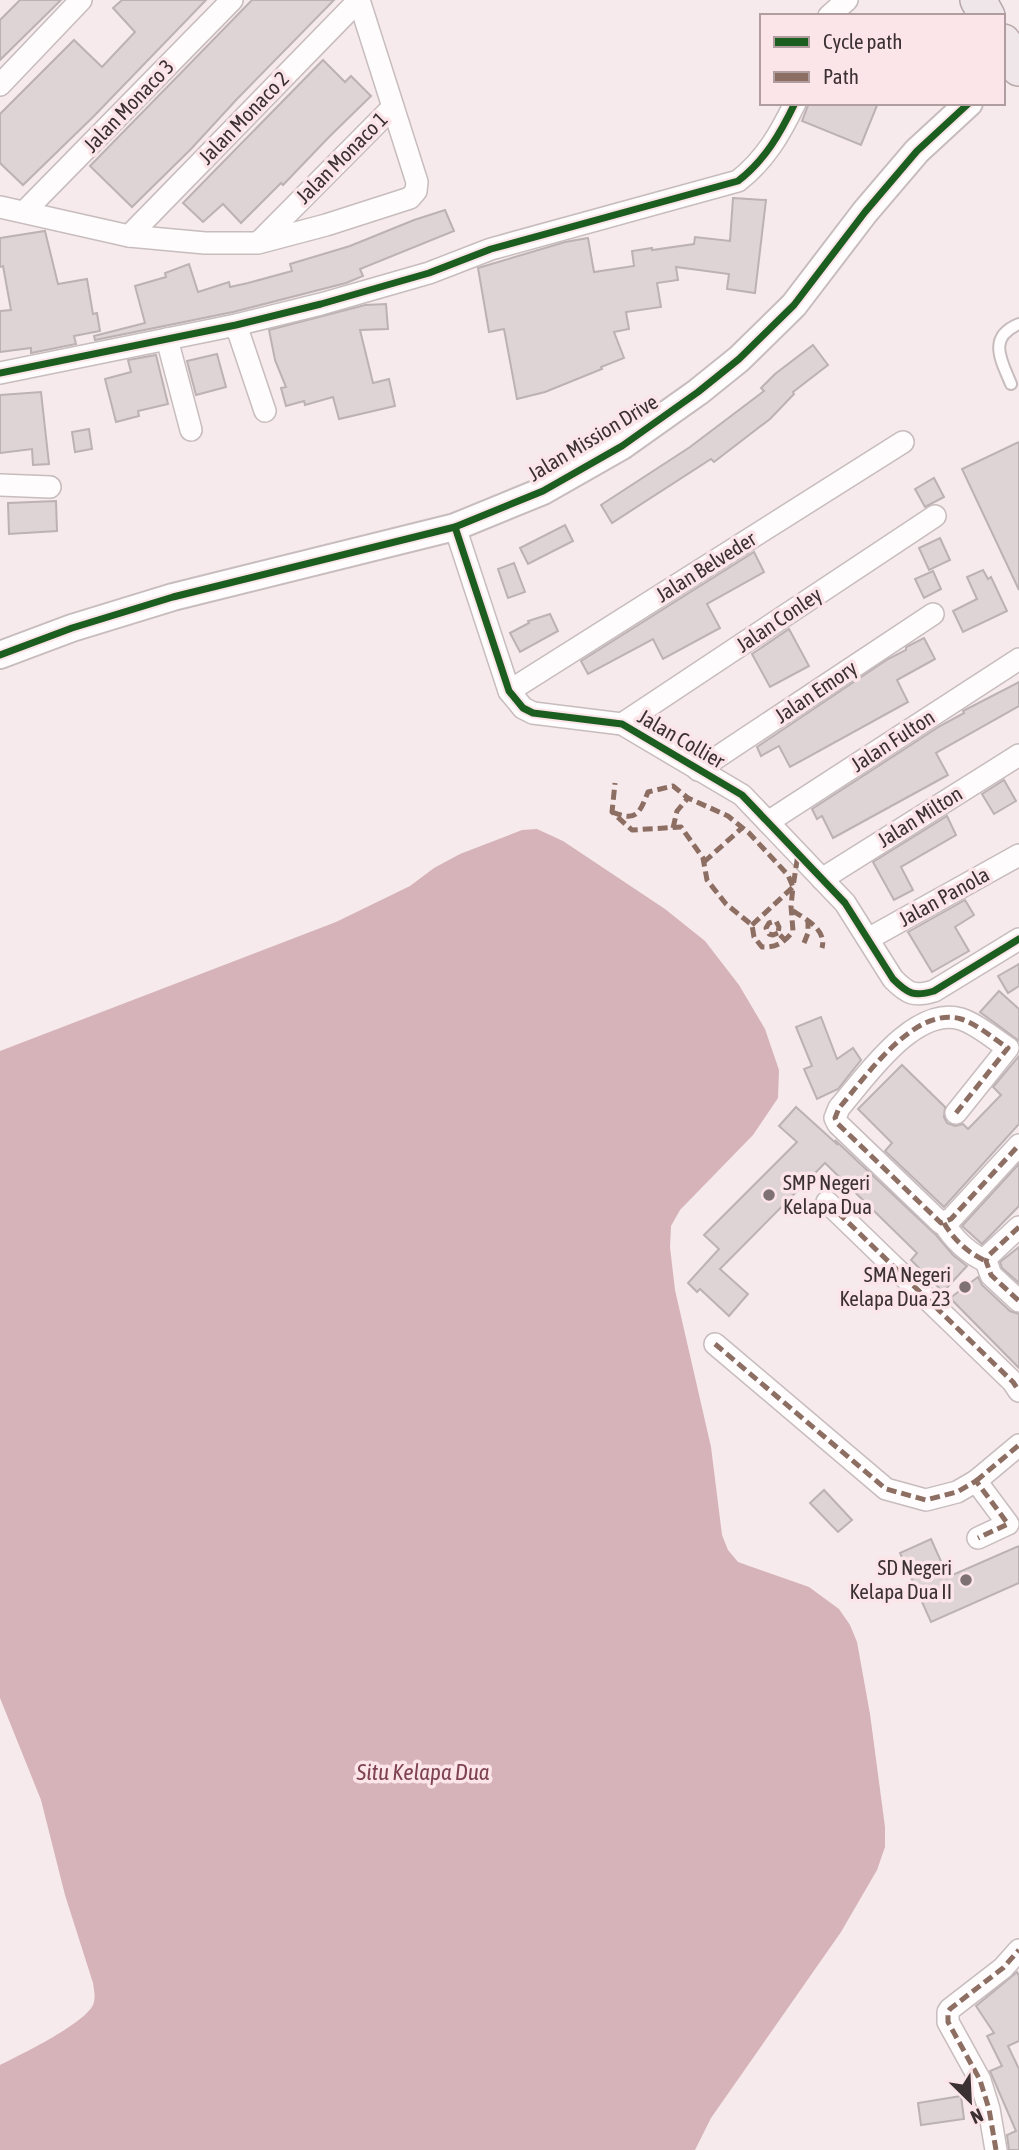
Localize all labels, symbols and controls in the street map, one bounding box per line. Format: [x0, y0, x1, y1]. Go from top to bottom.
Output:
legend [760, 14, 1005, 105]
text: Cycle path [823, 29, 902, 53]
street label: Jalan Monaco 3 [78, 54, 178, 156]
text: Path [823, 64, 859, 88]
street label: Jalan Monaco 2 [193, 66, 293, 168]
street label: Jalan Monaco 1 [291, 107, 392, 208]
street label: Jalan Mission Drive [523, 389, 662, 485]
street label: Jalan Belveder [651, 526, 761, 606]
street label: Jalan Conley [731, 582, 826, 656]
street label: Jalan Emory [770, 655, 861, 727]
street label: Jalan Collier [634, 704, 730, 773]
street label: Jalan Fulton [846, 704, 939, 776]
street label: Jalan Milton [873, 781, 966, 852]
street label: Jalan Panola [894, 861, 993, 931]
place label: SMP Negeri Kelapa Dua [783, 1170, 872, 1218]
marker: SMP Negeri Kelapa Dua [761, 1187, 777, 1203]
place label: SMA Negeri Kelapa Dua 23 [839, 1262, 951, 1310]
marker: SMA Negeri Kelapa Dua 23 [957, 1279, 973, 1295]
place label: SD Negeri Kelapa Dua II [849, 1555, 952, 1603]
marker: SD Negeri Kelapa Dua II [958, 1572, 974, 1588]
water label: Situ Kelapa Dua [356, 1759, 490, 1785]
north arrow [935, 2066, 1005, 2136]
text: N [967, 2104, 987, 2129]

